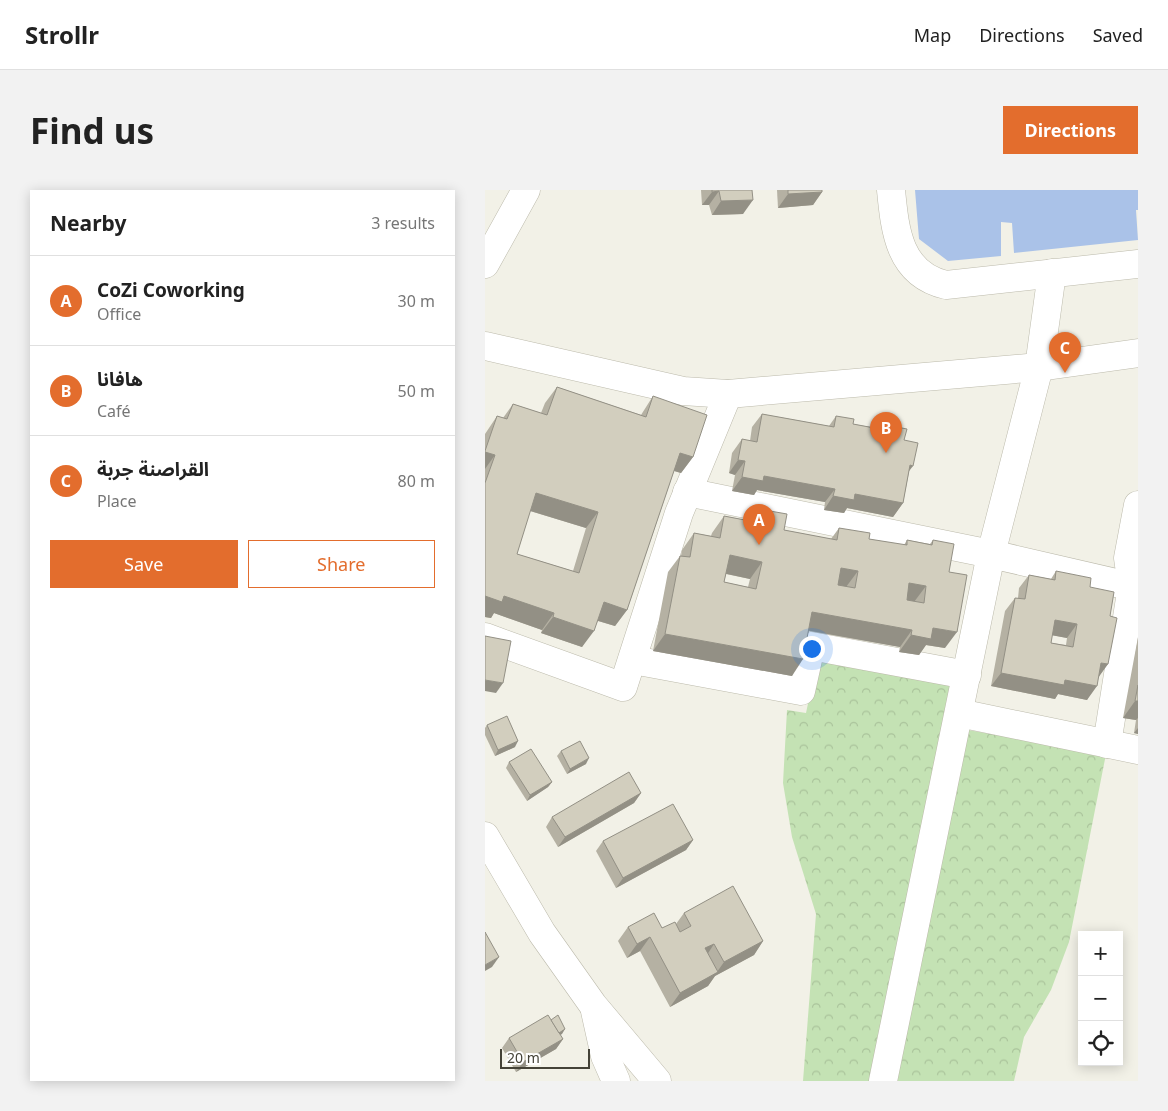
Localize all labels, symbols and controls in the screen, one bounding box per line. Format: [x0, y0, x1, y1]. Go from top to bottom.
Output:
text: Strollr [25, 18, 99, 51]
text: Map [914, 23, 951, 47]
text: Directions [979, 23, 1065, 47]
text: Saved [1093, 23, 1143, 47]
button: Directions [1003, 106, 1138, 154]
text: Find us [30, 107, 154, 154]
text: Nearby [50, 209, 126, 237]
text: 3 results [371, 212, 435, 234]
text: CoZi Coworking [97, 277, 245, 303]
text: A [60, 290, 72, 312]
text: 30 m [398, 290, 435, 312]
text: Office [97, 303, 141, 325]
pin: C [1049, 332, 1081, 373]
text: هافانا [97, 366, 143, 392]
text: B [61, 380, 71, 402]
text: 50 m [398, 380, 435, 402]
text: Café [97, 400, 131, 422]
pin: B [870, 412, 902, 453]
text: القراصنة جربة [97, 456, 209, 482]
text: C [61, 470, 71, 492]
text: 80 m [398, 470, 435, 492]
text: Place [97, 490, 137, 512]
pin: A [743, 504, 775, 545]
button: Save [50, 540, 238, 588]
button: Share [248, 540, 435, 588]
your location [799, 636, 825, 662]
map controls [1078, 931, 1123, 1066]
button: + [1078, 931, 1123, 976]
button: − [1078, 976, 1123, 1021]
button: locate [1078, 1021, 1123, 1066]
scale bar [500, 1046, 590, 1069]
text: 20 m [507, 1048, 540, 1067]

